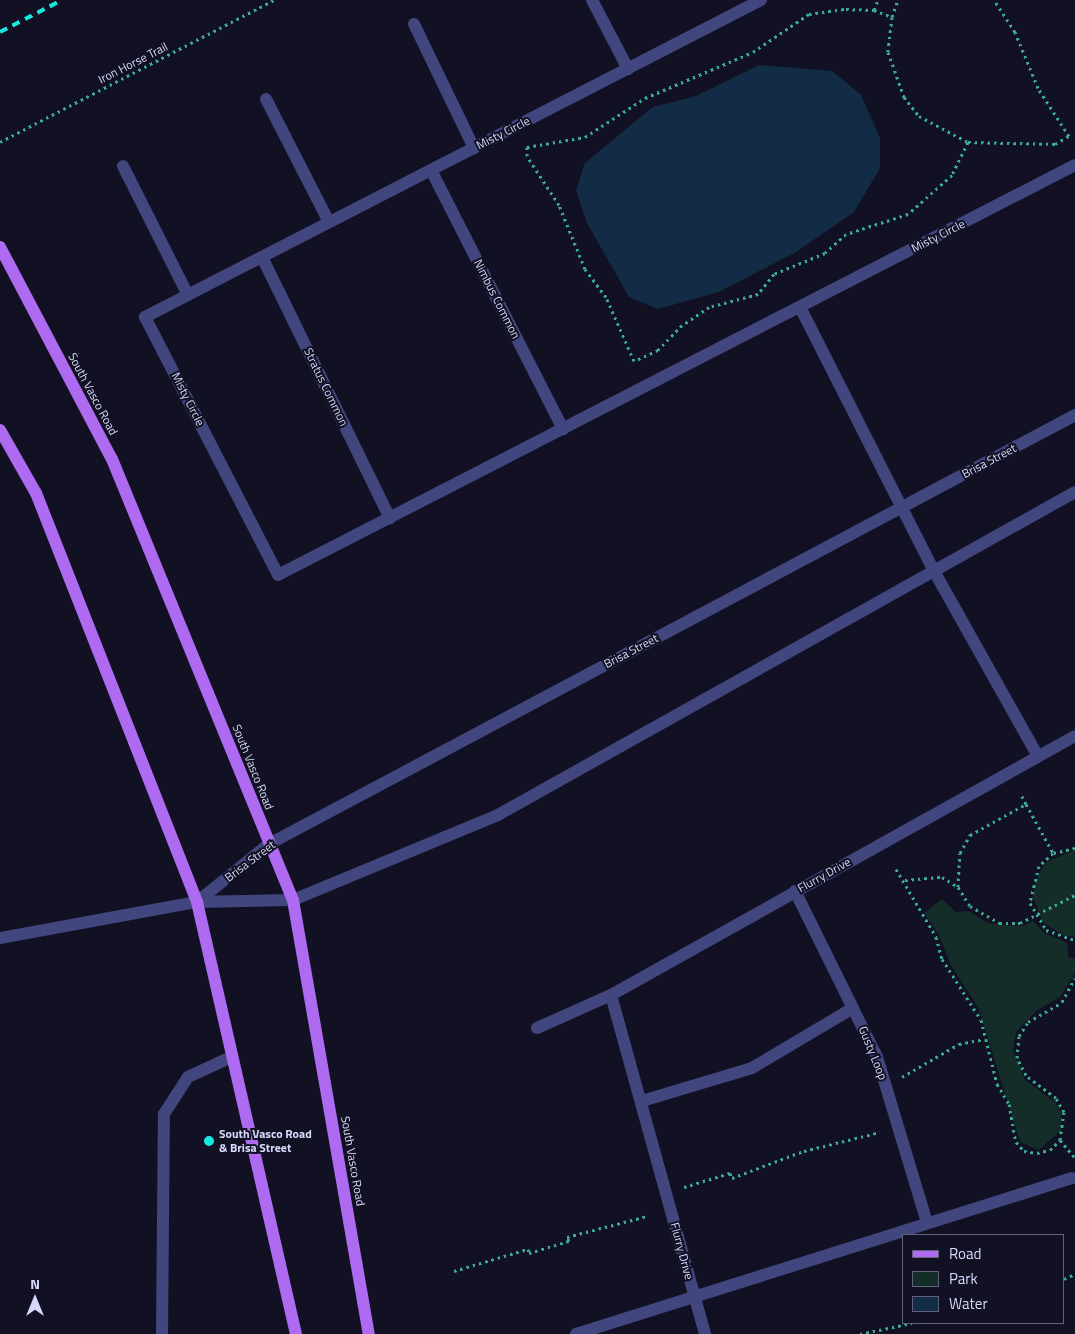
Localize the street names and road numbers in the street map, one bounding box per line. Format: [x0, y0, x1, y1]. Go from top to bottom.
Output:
street label: Iron Horse Trail [96, 39, 170, 87]
street label: Misty Circle [474, 113, 532, 153]
street label: Misty Circle [909, 216, 967, 256]
street label: Nimbus Common [471, 257, 523, 341]
street label: Stratus Common [301, 346, 351, 428]
street label: South Vasco Road [65, 351, 121, 437]
street label: Misty Circle [168, 370, 208, 428]
street label: Brisa Street [959, 441, 1019, 481]
street label: Brisa Street [601, 631, 661, 671]
street label: South Vasco Road [229, 722, 277, 812]
street label: Brisa Street [222, 837, 278, 885]
street label: Flurry Drive [795, 855, 853, 895]
street label: Gusty Loop [856, 1024, 890, 1082]
street label: South Vasco Road [338, 1115, 368, 1207]
street label: Flurry Drive [667, 1221, 697, 1281]

